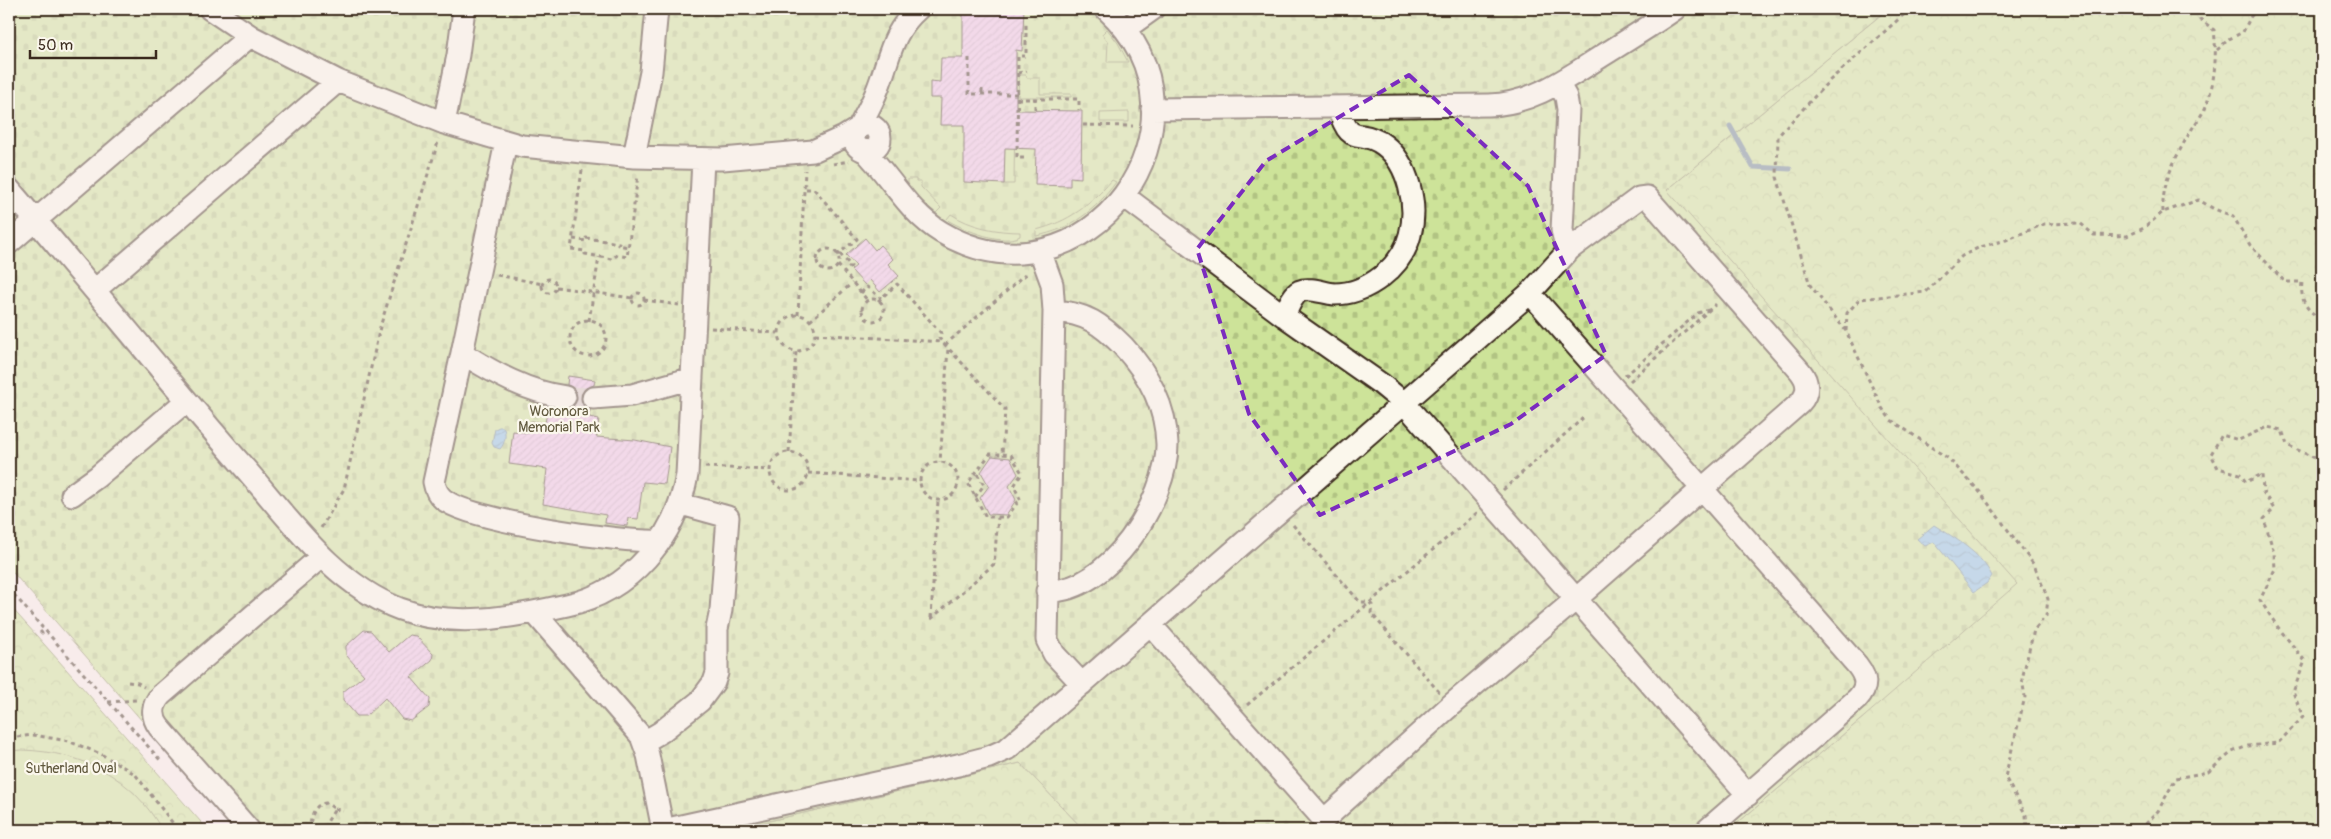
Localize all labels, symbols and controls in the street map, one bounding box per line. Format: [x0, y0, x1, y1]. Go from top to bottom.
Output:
scale bar [30, 28, 156, 60]
text: 50 m [38, 36, 73, 55]
park label: Woronora Memorial Park [518, 403, 600, 436]
park label: Sutherland Oval [25, 760, 117, 777]

